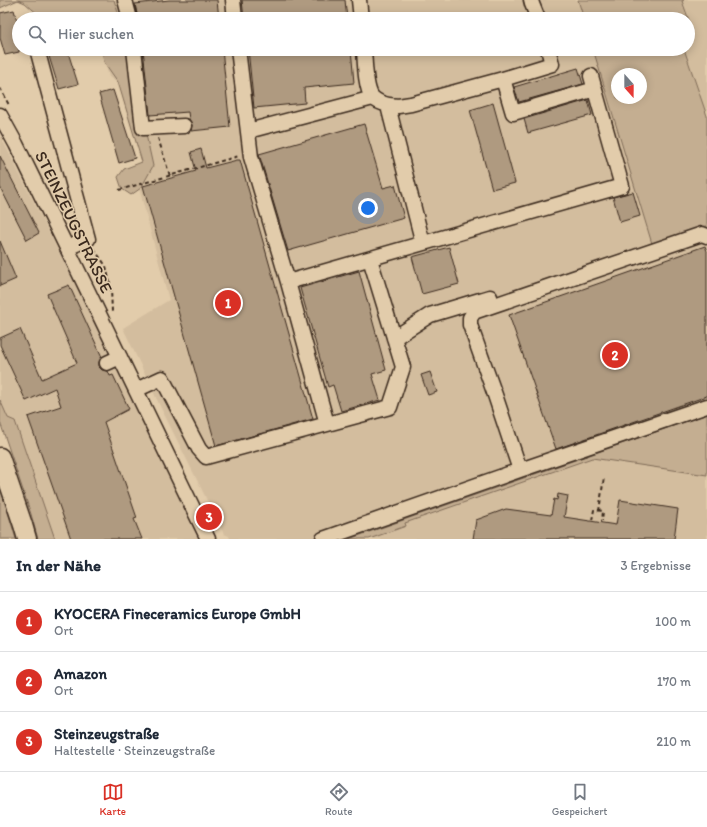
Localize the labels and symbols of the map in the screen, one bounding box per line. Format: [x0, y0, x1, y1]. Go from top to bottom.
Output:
north arrow [611, 68, 647, 104]
street label: STEINZEUGSTRASSE [31, 148, 117, 296]
your location [358, 198, 378, 218]
pin: 1 [215, 288, 241, 318]
pin: 2 [602, 340, 628, 370]
pin: 3 [196, 502, 222, 532]

